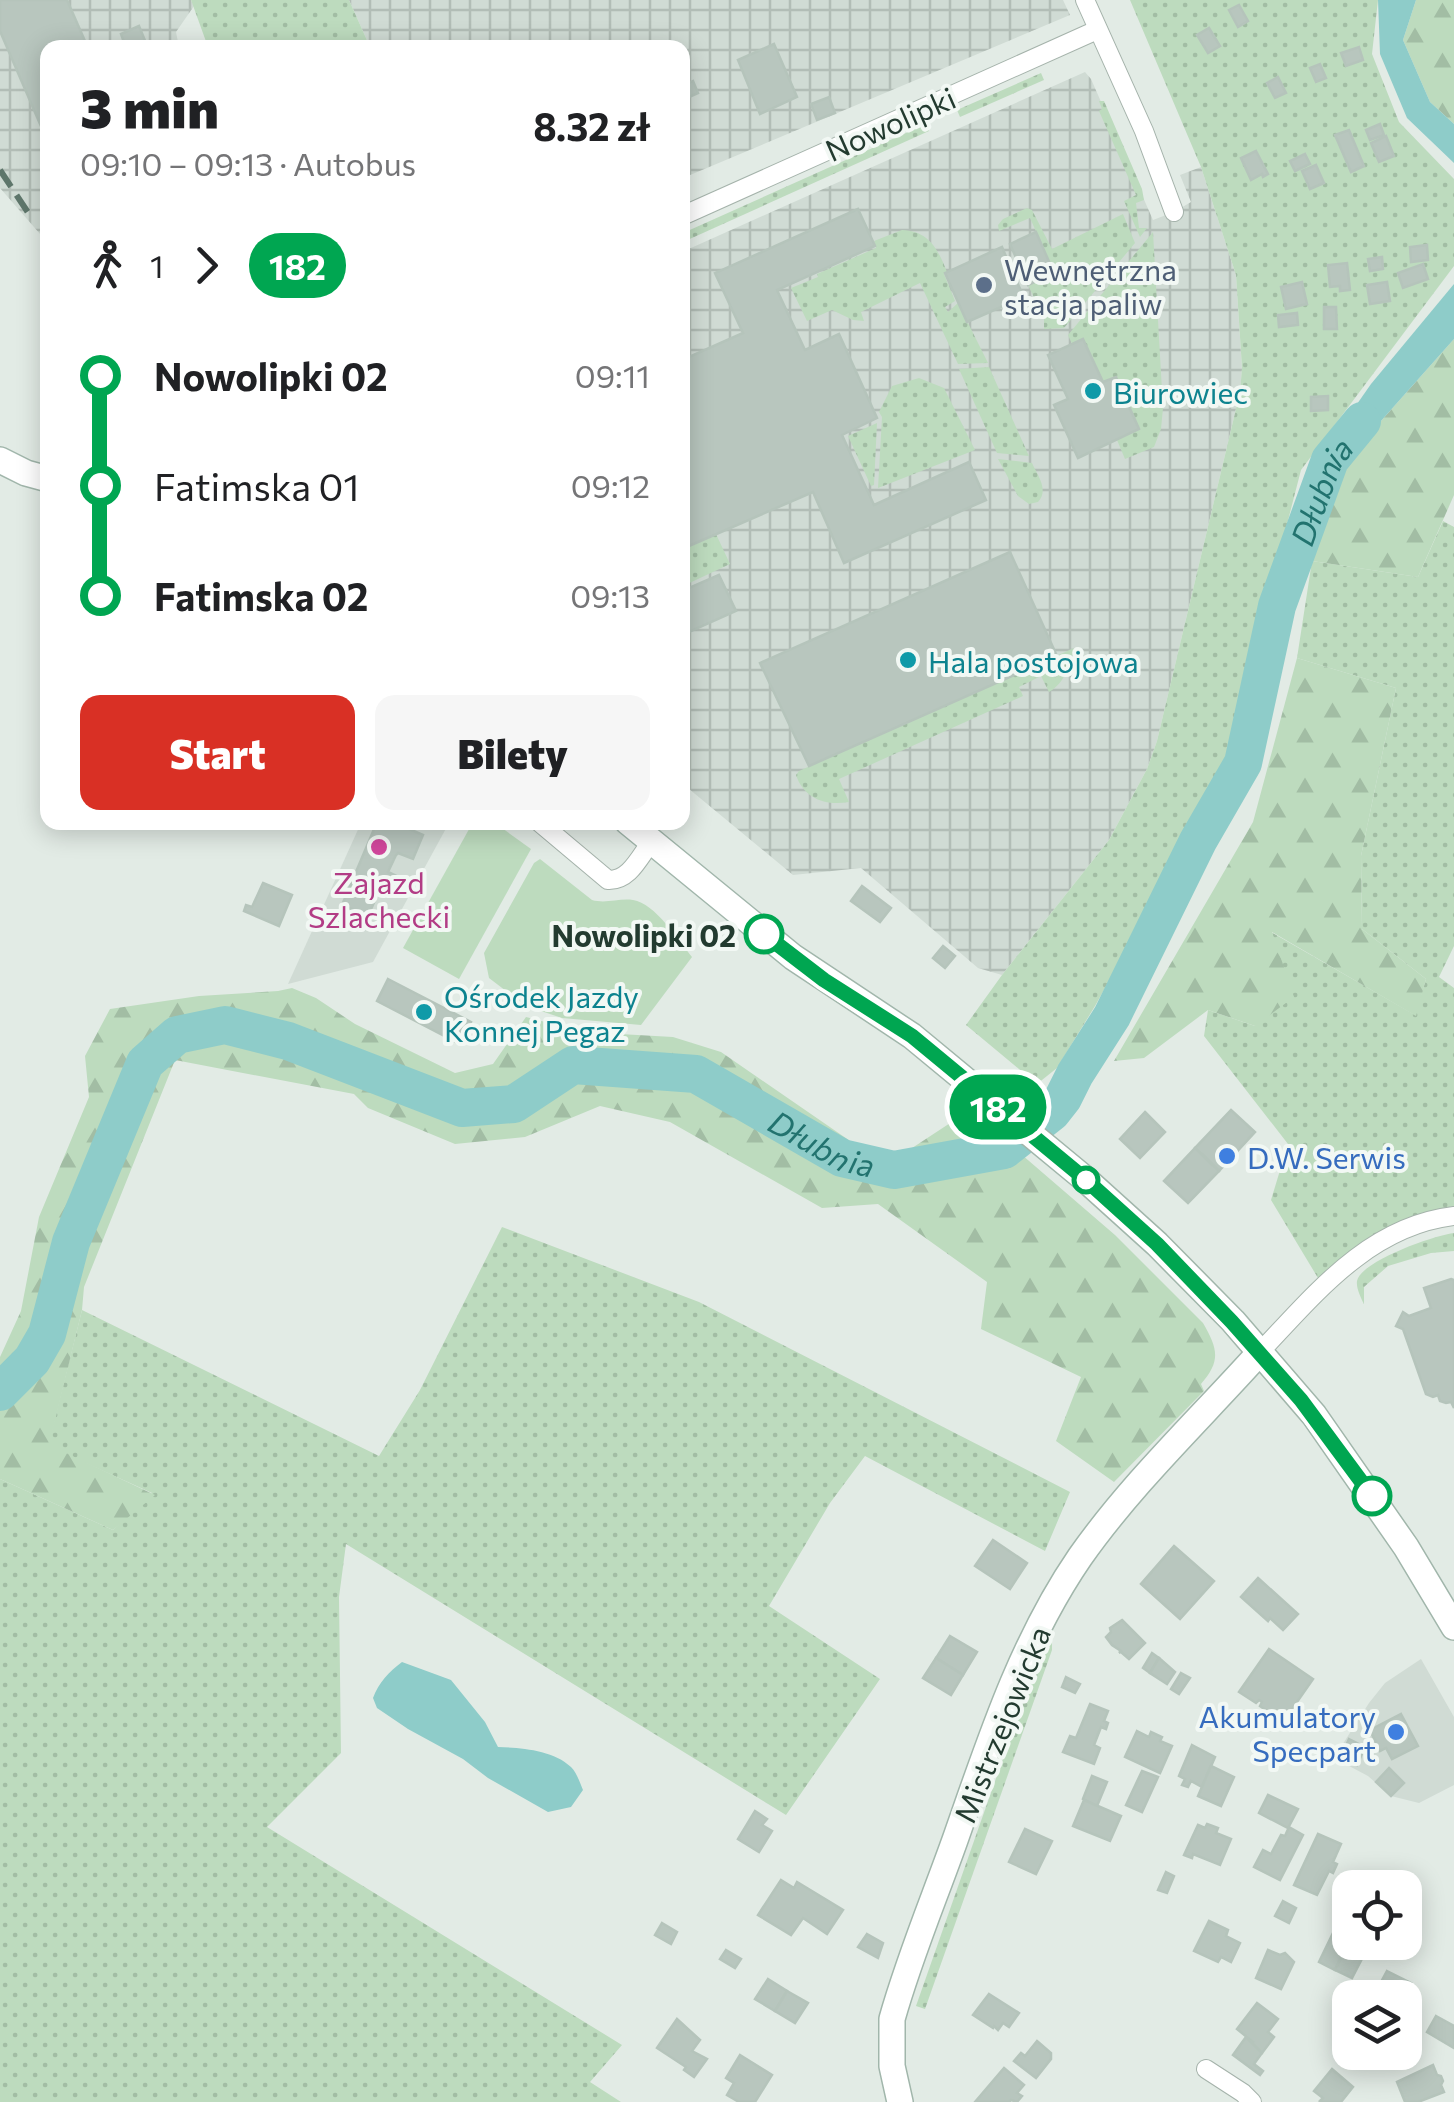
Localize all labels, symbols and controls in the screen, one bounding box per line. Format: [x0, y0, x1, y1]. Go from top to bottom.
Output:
text: 3 min [80, 72, 219, 139]
street label: Nowolipki [819, 78, 961, 168]
text: 8.32 zł [533, 102, 650, 149]
text: 09:10 – 09:13 · Autobus [80, 143, 416, 183]
icon: walk [80, 238, 135, 293]
icon: forward [179, 238, 234, 293]
text: 182 [269, 244, 326, 287]
text: 1 [150, 245, 164, 285]
place label: Wewnętrzna stacja paliw [1004, 250, 1177, 321]
marker: Wewnętrzna stacja paliw [973, 274, 995, 296]
text: Nowolipki 02 [154, 352, 388, 399]
text: 09:11 [575, 355, 650, 395]
place label: Biurowiec [1113, 373, 1248, 410]
marker: Biurowiec [1082, 380, 1104, 402]
water label: Dłubnia [1281, 429, 1361, 551]
text: Fatimska 01 [154, 462, 360, 509]
text: 09:12 [571, 465, 650, 505]
text: Fatimska 02 [154, 572, 368, 619]
text: 09:13 [570, 575, 650, 615]
place label: Hala postojowa [928, 642, 1139, 679]
marker: Hala postojowa [897, 649, 919, 671]
button: Start [80, 695, 355, 810]
button: Bilety [375, 695, 650, 810]
marker: Zajazd Szlachecki [368, 836, 390, 858]
place label: Zajazd Szlachecki [308, 863, 450, 934]
marker: Nowolipki 02 [745, 915, 783, 953]
place label: Nowolipki 02 [552, 916, 736, 953]
place label: Ośrodek Jazdy Konnej Pegaz [444, 977, 639, 1048]
marker: Ośrodek Jazdy Konnej Pegaz [413, 1001, 435, 1023]
line badge: 182 [940, 1074, 1056, 1140]
text: 182 [969, 1086, 1027, 1129]
water label: Dłubnia [762, 1101, 879, 1185]
place label: D.W. Serwis [1247, 1138, 1406, 1175]
marker: D.W. Serwis [1216, 1145, 1238, 1167]
unlabelled marker [1073, 1167, 1099, 1193]
unlabelled marker [1353, 1477, 1391, 1515]
street label: Mistrzejowicka [945, 1620, 1057, 1828]
place label: Akumulatory Specpart [1199, 1697, 1376, 1768]
marker: Akumulatory Specpart [1385, 1721, 1407, 1743]
map controls [1332, 1870, 1422, 2070]
button: locate [1332, 1870, 1422, 1960]
button: layers [1332, 1980, 1422, 2070]

